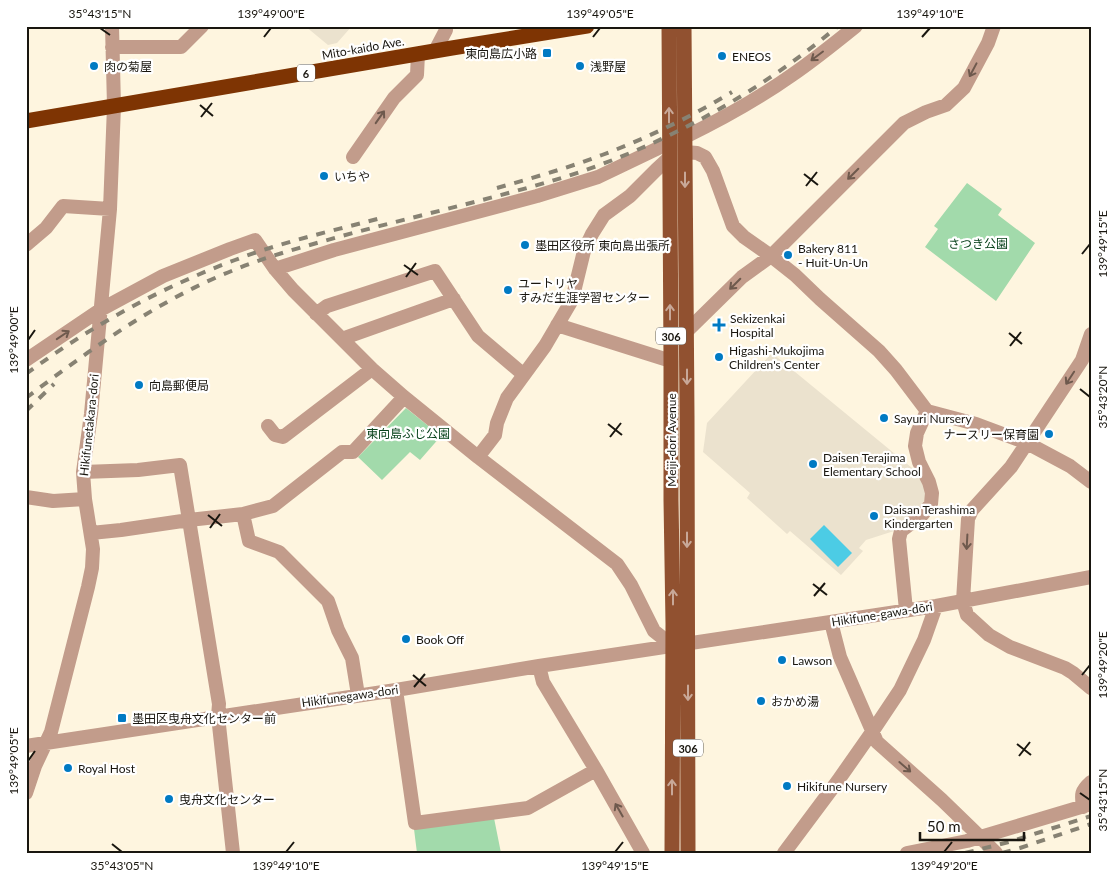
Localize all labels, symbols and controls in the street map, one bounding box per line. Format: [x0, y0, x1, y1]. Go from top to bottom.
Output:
text: 35°43'15"N [69, 6, 131, 21]
text: 139°49'00"E [237, 6, 305, 21]
text: 139°49'05"E [566, 6, 634, 21]
text: 139°49'10"E [896, 6, 964, 21]
street label: Mito-kaido Ave. [321, 33, 406, 63]
place label: 東向島広小路 [465, 46, 537, 61]
marker: 東向島広小路 [541, 47, 553, 59]
place label: ENEOS [732, 49, 771, 64]
marker: ENEOS [716, 50, 728, 62]
one-way arrow [810, 51, 824, 61]
place label: 肉の菊屋 [104, 59, 152, 74]
place label: 浅野屋 [590, 59, 626, 74]
marker: 肉の菊屋 [88, 60, 100, 72]
marker: 浅野屋 [574, 60, 586, 72]
one-way arrow [968, 63, 978, 77]
road number: 6 [297, 64, 315, 82]
one-way arrow [664, 107, 674, 123]
one-way arrow [375, 110, 385, 124]
one-way arrow [847, 168, 859, 180]
place label: いちや [334, 169, 370, 184]
marker: いちや [318, 170, 330, 182]
one-way arrow [681, 172, 690, 188]
text: 139°49'15"E [1095, 210, 1110, 278]
park label: さつき公園 [948, 236, 1008, 251]
place label: 墨田区役所 東向島出張所 [535, 238, 670, 253]
marker: 墨田区役所 東向島出張所 [519, 239, 531, 251]
place label: Bakery 811 - Huit-Un-Un [798, 241, 868, 270]
marker: Bakery 811 - Huit-Un-Un [782, 249, 794, 261]
place label: ユートリヤ すみだ生涯学習センター [518, 276, 650, 305]
one-way arrow [729, 278, 741, 290]
marker: ユートリヤ すみだ生涯学習センター [502, 284, 514, 296]
one-way arrow [666, 304, 675, 320]
text: 139°49'00"E [6, 306, 21, 374]
place label: Sekizenkai Hospital [730, 311, 785, 340]
marker: Sekizenkai Hospital [712, 318, 726, 332]
road number: 306 [656, 328, 686, 344]
one-way arrow [56, 330, 70, 340]
place label: Higashi-Mukojima Children's Center [729, 343, 824, 372]
marker: Higashi-Mukojima Children's Center [713, 351, 725, 363]
text: 35°43'20"N [1095, 366, 1110, 428]
one-way arrow [682, 369, 692, 385]
one-way arrow [1065, 370, 1075, 384]
street label: Hikifunetakara-dori [76, 373, 102, 477]
place label: 向島郵便局 [149, 378, 209, 393]
marker: 向島郵便局 [133, 379, 145, 391]
street label: Meiji-dori Avenue [664, 393, 679, 487]
place label: Sayuri Nursery [894, 411, 972, 426]
marker: Sayuri Nursery [878, 412, 890, 424]
park label: 東向島ふじ公園 [366, 426, 450, 441]
place label: ナースリー保育園 [944, 427, 1039, 442]
marker: ナースリー保育園 [1043, 428, 1055, 440]
place label: Daisen Terajima Elementary School [823, 450, 921, 479]
marker: Daisen Terajima Elementary School [807, 458, 819, 470]
place label: Daisan Terashima Kindergarten [884, 502, 975, 531]
marker: Daisan Terashima Kindergarten [868, 510, 880, 522]
one-way arrow [682, 532, 692, 548]
one-way arrow [962, 533, 971, 549]
one-way arrow [668, 589, 678, 606]
street label: Hikifune-gawa-dōri [830, 599, 934, 629]
text: 139°49'20"E [1095, 631, 1110, 699]
place label: Book Off [416, 632, 464, 647]
marker: Book Off [400, 633, 412, 645]
place label: Lawson [792, 653, 832, 668]
marker: Lawson [776, 654, 788, 666]
street label: Hikifunegawa-dori [301, 682, 399, 710]
one-way arrow [683, 684, 693, 700]
place label: おかめ湯 [771, 694, 819, 709]
marker: おかめ湯 [755, 695, 767, 707]
place label: 墨田区曳舟文化センター前 [132, 711, 276, 726]
marker: 墨田区曳舟文化センター前 [116, 712, 128, 724]
text: 139°49'05"E [6, 727, 21, 795]
road number: 306 [673, 740, 703, 756]
place label: Royal Host [78, 761, 136, 776]
one-way arrow [898, 761, 911, 773]
marker: Royal Host [62, 762, 74, 774]
text: 35°43'15"N [1095, 769, 1110, 831]
one-way arrow [667, 779, 677, 795]
place label: Hikifune Nursery [797, 779, 888, 794]
marker: Hikifune Nursery [781, 780, 793, 792]
place label: 曳舟文化センター [179, 792, 275, 807]
marker: 曳舟文化センター [163, 793, 175, 805]
one-way arrow [614, 804, 624, 818]
scale bar [920, 809, 1023, 841]
text: 50 m [927, 817, 961, 835]
text: 35°43'05"N [91, 858, 153, 873]
text: 139°49'10"E [252, 858, 320, 873]
text: 139°49'15"E [581, 858, 649, 873]
text: 139°49'20"E [910, 858, 978, 873]

